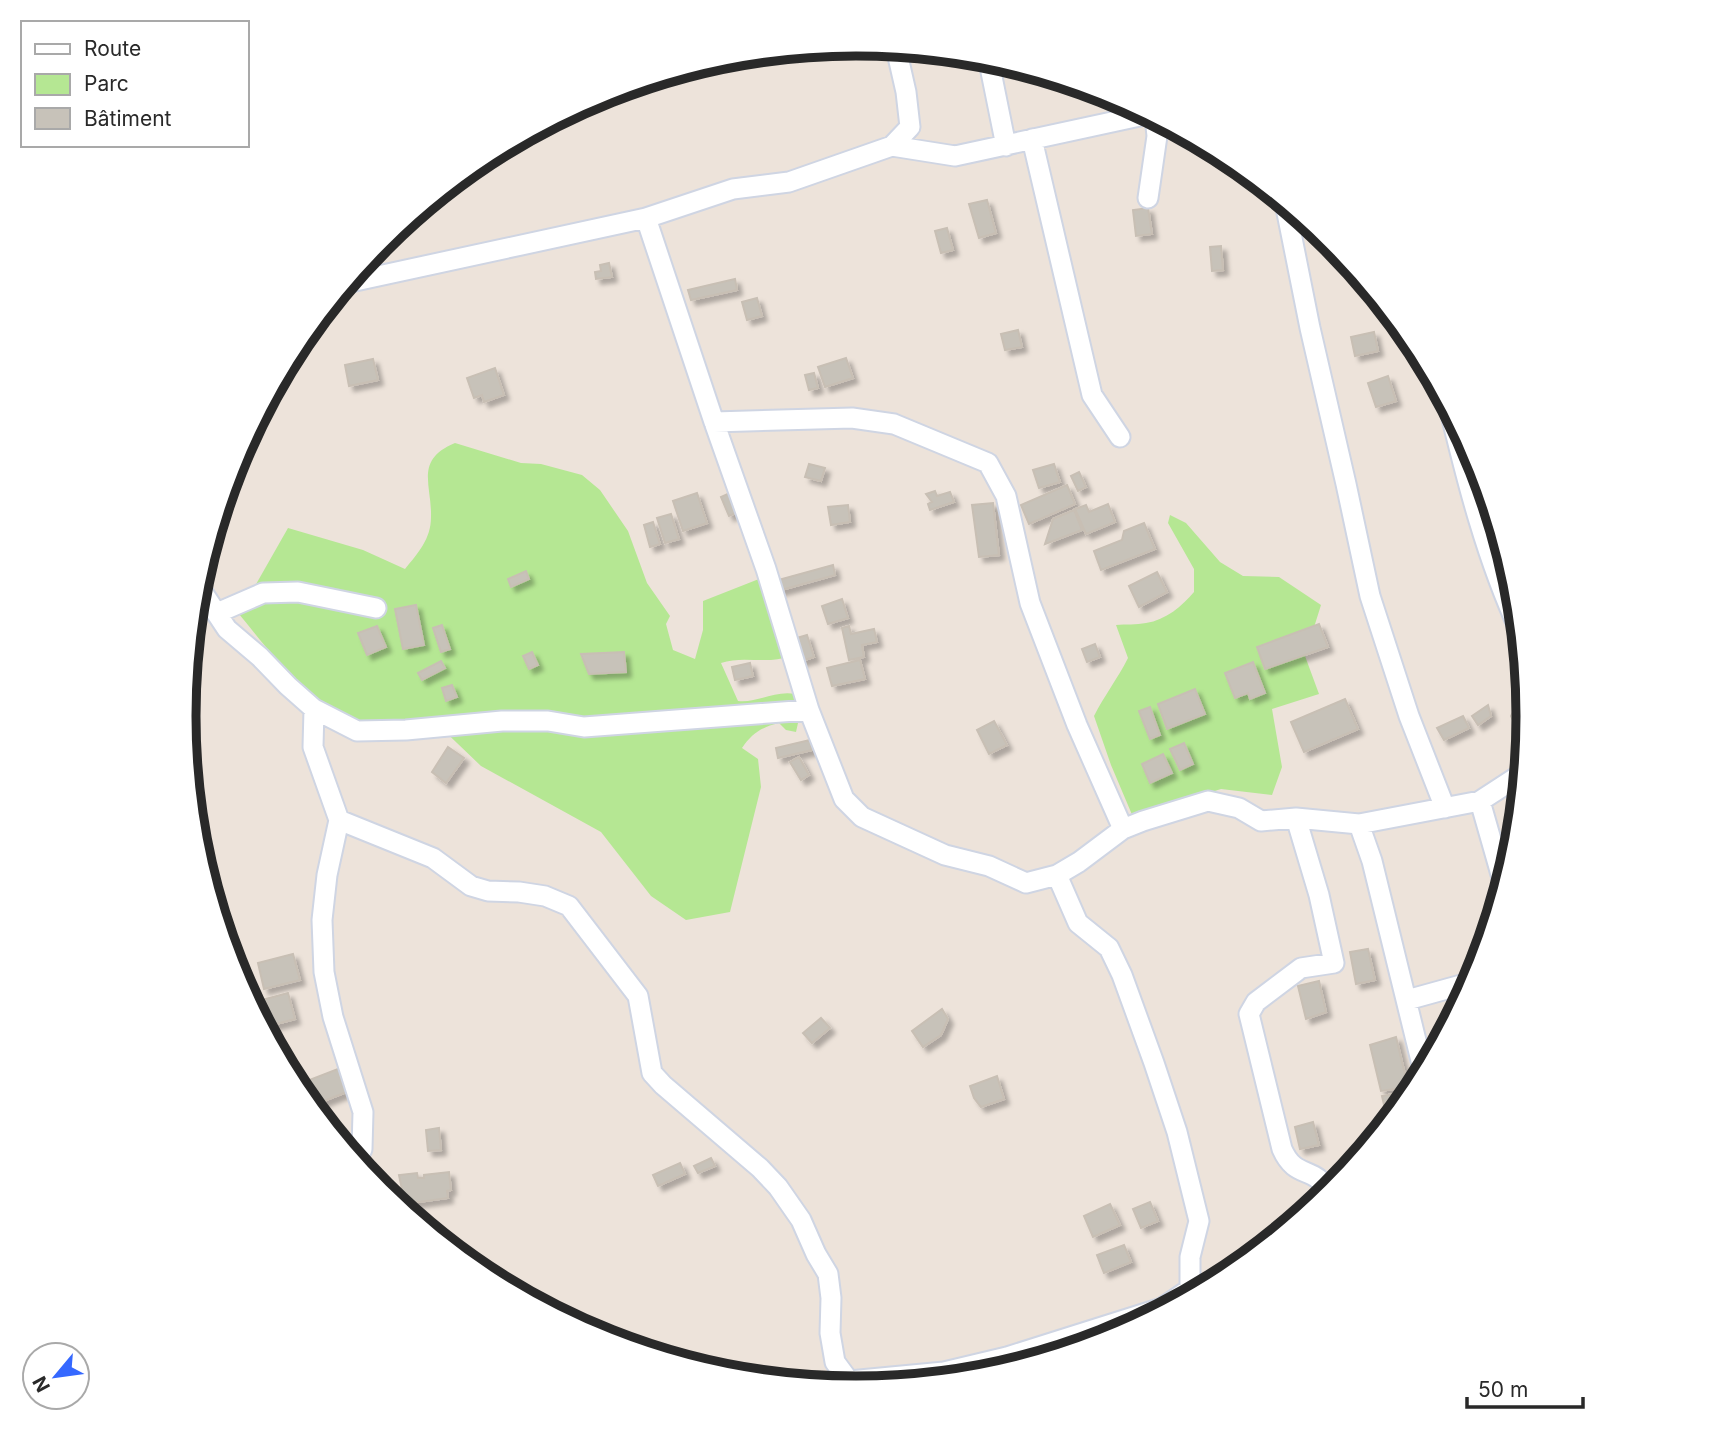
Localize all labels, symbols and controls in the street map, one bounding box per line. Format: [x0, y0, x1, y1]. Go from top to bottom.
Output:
legend [21, 21, 248, 147]
text: Route [84, 36, 141, 61]
text: Parc [84, 71, 129, 96]
text: Bâtiment [84, 106, 172, 131]
north arrow [21, 1341, 91, 1411]
scale bar [1467, 1366, 1582, 1410]
text: N [28, 1372, 55, 1396]
text: 50 m [1478, 1377, 1528, 1402]

